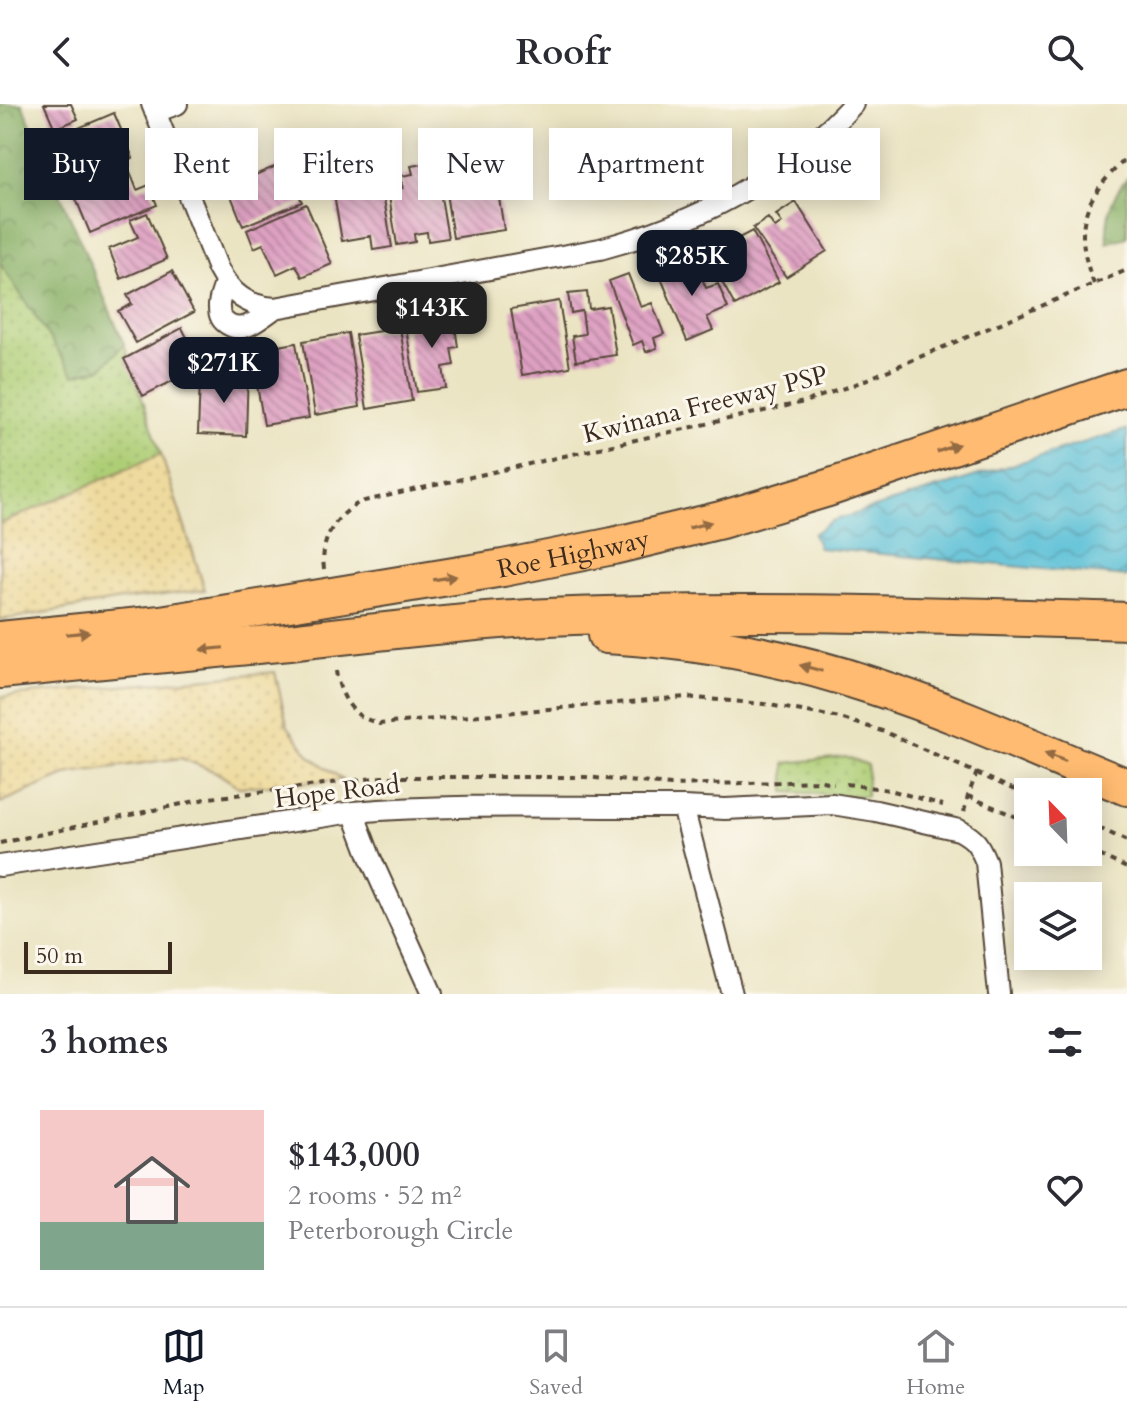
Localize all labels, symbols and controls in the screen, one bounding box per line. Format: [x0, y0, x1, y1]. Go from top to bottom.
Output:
text: Roofr [516, 28, 611, 77]
icon: back [40, 30, 84, 74]
icon: search [1043, 30, 1087, 74]
chip: Buy [24, 128, 129, 200]
chip: Rent [145, 128, 258, 200]
chip: Filters [274, 128, 402, 200]
chip: New [418, 128, 533, 200]
chip: Apartment [549, 128, 732, 200]
chip: House [748, 128, 880, 200]
pin: $285K [636, 230, 748, 298]
text: $285K [655, 238, 729, 273]
pin: $143K [376, 282, 488, 350]
text: $143K [395, 290, 469, 325]
pin: $271K [168, 337, 280, 405]
text: $271K [187, 345, 261, 380]
street label: Kwinana Freeway PSP [579, 357, 831, 452]
one-way arrow [936, 441, 960, 453]
one-way arrow [687, 519, 712, 531]
street label: Roe Highway [494, 521, 653, 587]
one-way arrow [433, 571, 458, 584]
one-way arrow [66, 626, 91, 639]
one-way arrow [199, 643, 224, 656]
one-way arrow [799, 661, 823, 674]
one-way arrow [1043, 751, 1067, 764]
street label: Hope Road [273, 766, 402, 817]
north arrow [1014, 778, 1102, 866]
map controls [1014, 778, 1102, 970]
button: layers [1014, 882, 1102, 970]
scale bar [24, 938, 172, 974]
text: 50 m [36, 941, 83, 971]
text: 3 homes [40, 1019, 168, 1065]
icon: filters [1043, 1020, 1087, 1064]
text: $143,000 [288, 1132, 420, 1178]
icon: home [104, 1142, 200, 1238]
icon: heart [1043, 1168, 1087, 1212]
text: 2 rooms · 52 m² [288, 1178, 461, 1213]
text: Peterborough Circle [288, 1213, 513, 1248]
tab: Map [162, 1324, 206, 1402]
tab: Saved [529, 1324, 583, 1402]
tab: Home [906, 1324, 965, 1402]

